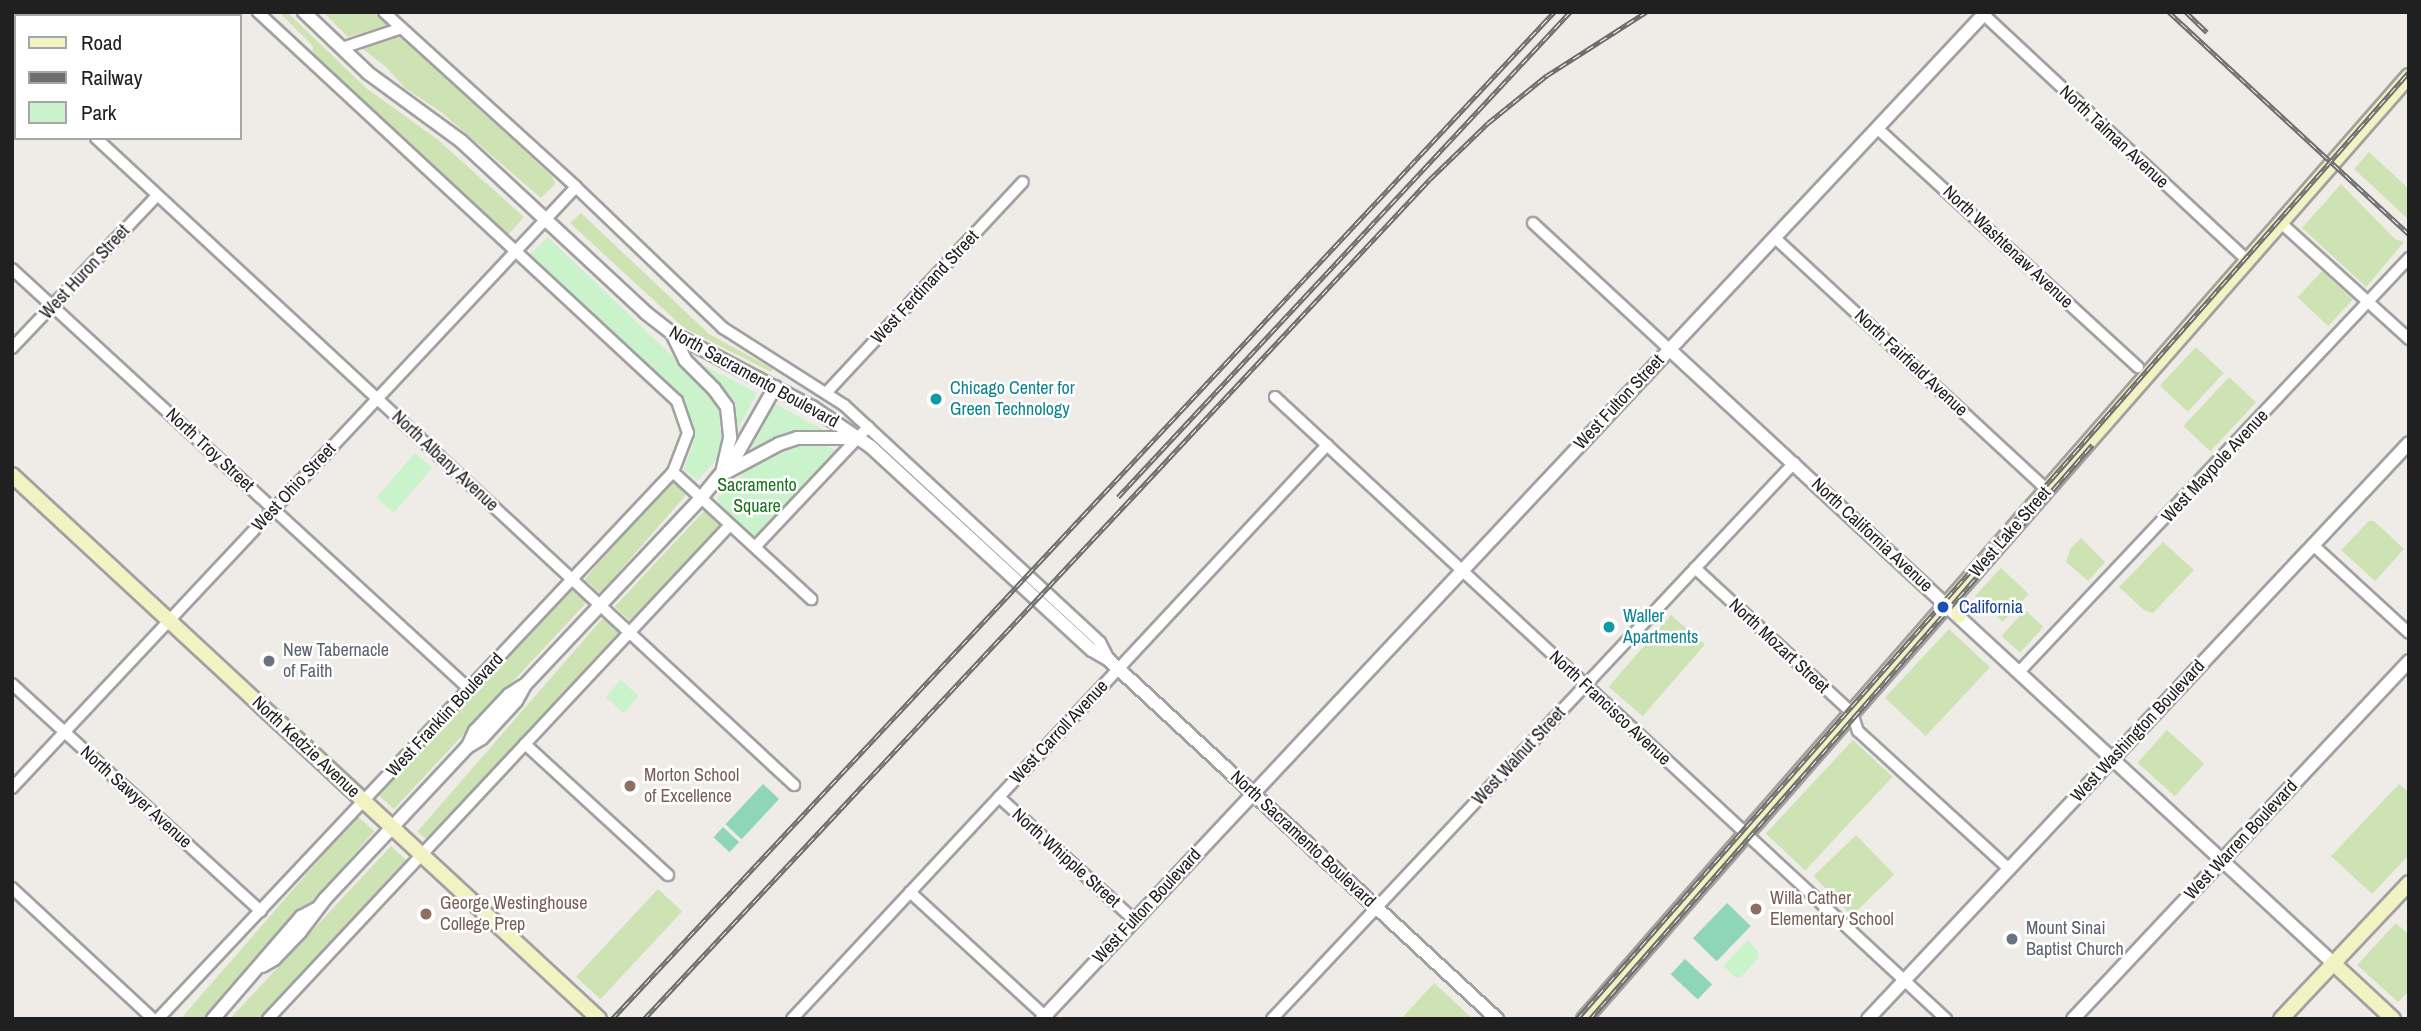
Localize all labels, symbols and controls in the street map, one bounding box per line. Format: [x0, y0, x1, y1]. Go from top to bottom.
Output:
legend [14, 14, 242, 140]
text: Road [81, 28, 122, 57]
text: Railway [81, 63, 142, 92]
street label: North Talman Avenue [2055, 81, 2173, 193]
text: Park [81, 98, 116, 127]
street label: North Washtenaw Avenue [1938, 181, 2078, 313]
street label: West Huron Street [36, 220, 134, 324]
street label: West Ferdinand Street [867, 226, 983, 348]
street label: North Fairfield Avenue [1850, 305, 1972, 421]
street label: North Sacramento Boulevard [666, 321, 842, 433]
street label: West Fulton Street [1570, 350, 1668, 454]
place label: Chicago Center for Green Technology [950, 378, 1075, 420]
marker: Chicago Center for Green Technology [928, 391, 944, 407]
street label: North Troy Street [161, 404, 259, 496]
street label: West Maypole Avenue [2157, 405, 2273, 527]
street label: North Albany Avenue [387, 406, 503, 516]
street label: West Ohio Street [248, 438, 340, 536]
street label: North California Avenue [1807, 473, 1937, 597]
park label: Sacramento Square [717, 475, 797, 518]
street label: West Lake Street [1965, 482, 2055, 582]
street label: North Mozart Street [1725, 594, 1833, 698]
place label: California [1959, 596, 2023, 618]
marker: California [1933, 597, 1953, 617]
place label: Waller Apartments [1623, 606, 1698, 648]
marker: Waller Apartments [1601, 619, 1617, 635]
place label: New Tabernacle of Faith [283, 640, 389, 682]
street label: North Francisco Avenue [1545, 646, 1675, 770]
street label: West Franklin Boulevard [382, 649, 508, 781]
marker: New Tabernacle of Faith [261, 653, 277, 669]
street label: West Washington Boulevard [2067, 656, 2209, 806]
street label: West Carroll Avenue [1005, 675, 1113, 789]
street label: North Kedzie Avenue [247, 691, 365, 803]
street label: West Walnut Street [1468, 702, 1570, 810]
street label: North Sawyer Avenue [76, 741, 196, 853]
place label: Morton School of Excellence [644, 765, 739, 808]
street label: North Sacramento Boulevard [1226, 766, 1380, 912]
street label: West Warren Boulevard [2180, 776, 2302, 904]
marker: Morton School of Excellence [622, 778, 638, 794]
street label: North Whipple Street [1008, 804, 1124, 912]
street label: West Fulton Boulevard [1088, 844, 1206, 968]
place label: Willa Cather Elementary School [1770, 888, 1894, 930]
place label: George Westinghouse College Prep [440, 893, 587, 936]
marker: Willa Cather Elementary School [1748, 901, 1764, 917]
marker: George Westinghouse College Prep [418, 906, 434, 922]
place label: Mount Sinai Baptist Church [2026, 918, 2124, 960]
marker: Mount Sinai Baptist Church [2004, 931, 2020, 947]

